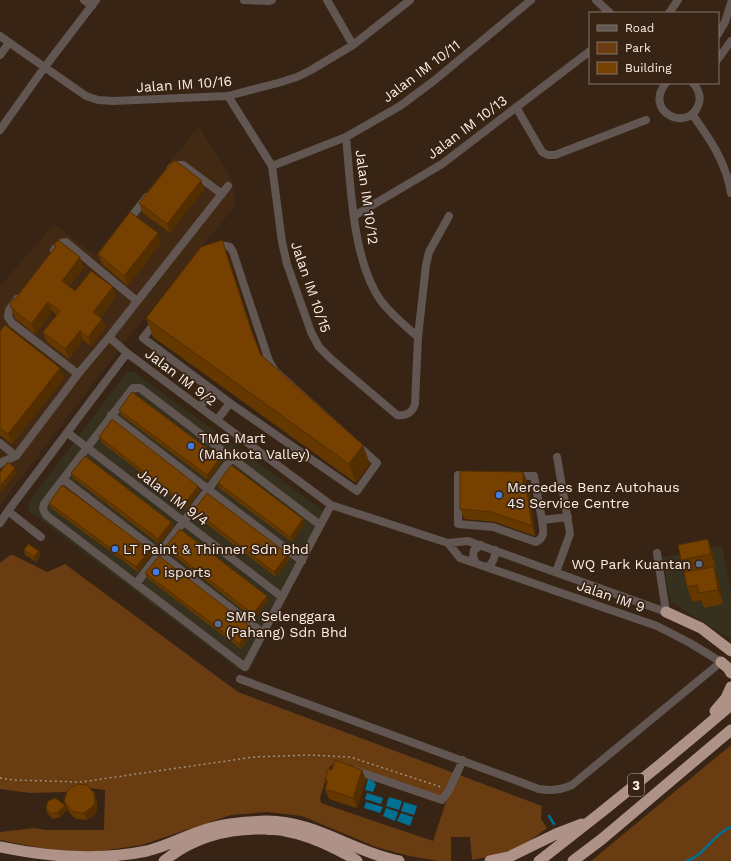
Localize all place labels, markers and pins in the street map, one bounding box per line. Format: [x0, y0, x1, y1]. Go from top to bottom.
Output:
place label: TMG Mart (Mahkota Valley) [199, 430, 310, 462]
marker: TMG Mart (Mahkota Valley) [186, 441, 196, 451]
place label: Mercedes Benz Autohaus 4S Service Centre [507, 479, 680, 511]
marker: Mercedes Benz Autohaus 4S Service Centre [494, 490, 504, 500]
place label: LT Paint & Thinner Sdn Bhd [123, 541, 309, 557]
marker: LT Paint & Thinner Sdn Bhd [110, 544, 120, 554]
place label: WQ Park Kuantan [571, 556, 691, 572]
marker: WQ Park Kuantan [694, 559, 704, 569]
place label: isports [164, 564, 211, 580]
marker: isports [151, 567, 161, 577]
place label: SMR Selenggara (Pahang) Sdn Bhd [226, 608, 347, 640]
marker: SMR Selenggara (Pahang) Sdn Bhd [213, 619, 223, 629]

